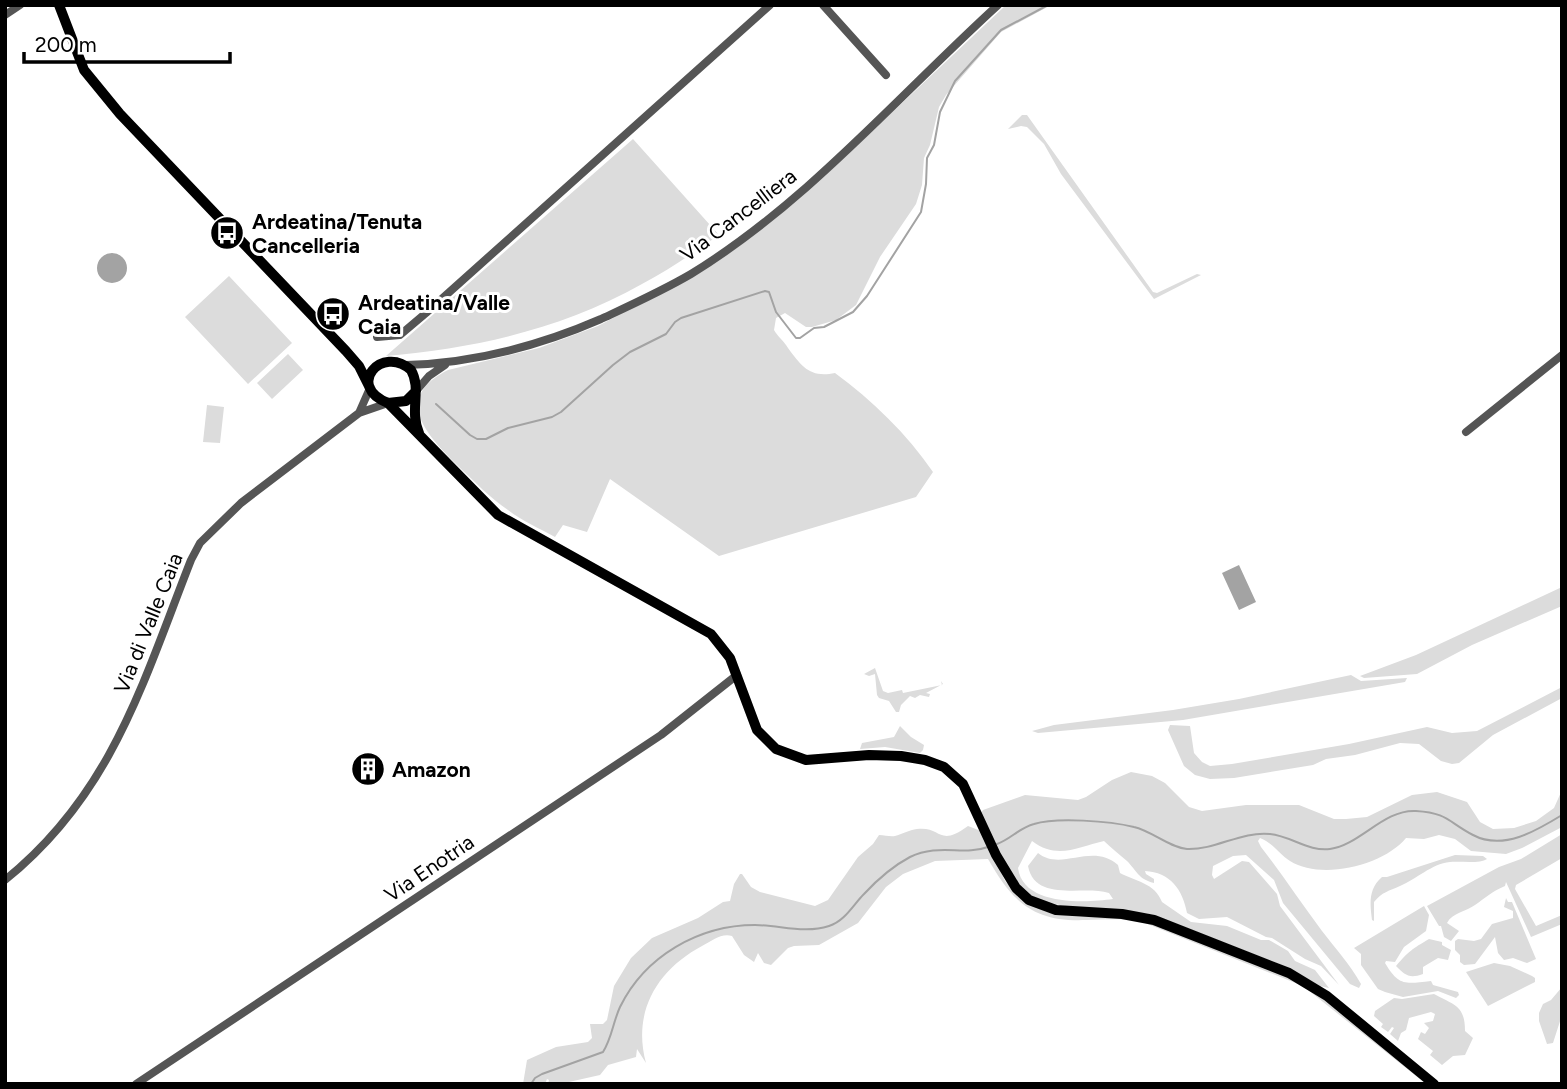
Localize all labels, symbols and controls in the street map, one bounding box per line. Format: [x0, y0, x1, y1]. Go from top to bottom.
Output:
scale bar [24, 21, 231, 65]
text: 200 m [35, 32, 97, 57]
street label: Via Cancelliera [675, 163, 801, 267]
place label: Ardeatina/Tenuta Cancelleria [252, 209, 422, 258]
bus stop icon: Ardeatina/Tenuta Cancelleria [208, 214, 246, 252]
place label: Ardeatina/Valle Caia [358, 290, 510, 339]
bus stop icon: Ardeatina/Valle Caia [314, 295, 352, 333]
street label: Via di Valle Caia [108, 549, 188, 697]
building icon: Amazon [349, 750, 387, 788]
place label: Amazon [392, 757, 471, 782]
street label: Via Enotria [380, 829, 478, 907]

